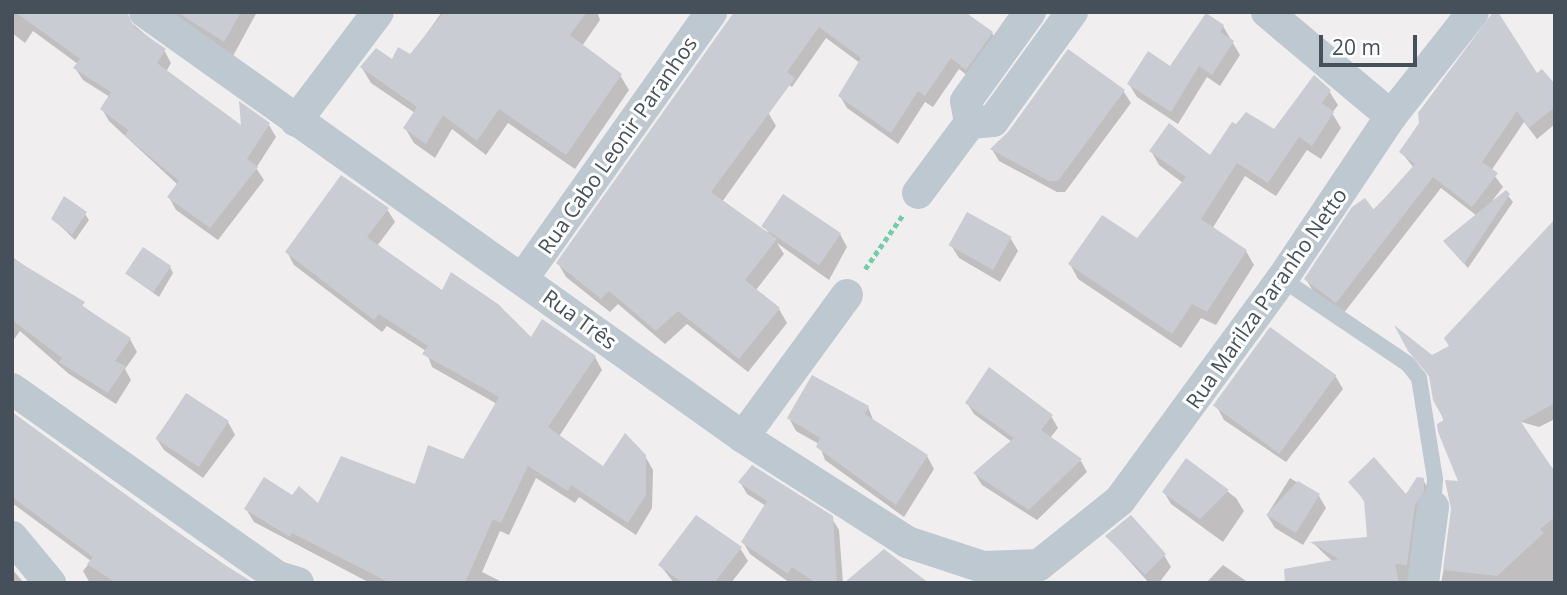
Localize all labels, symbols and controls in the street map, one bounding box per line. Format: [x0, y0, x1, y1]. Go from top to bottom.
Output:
scale bar [1322, 21, 1420, 65]
street label: Rua Cabo Leonir Paranhos [532, 32, 702, 258]
text: 20 m [1332, 33, 1381, 61]
street label: Rua Marilza Paranho Netto [1180, 183, 1352, 413]
street label: Rua Três [538, 284, 622, 354]

